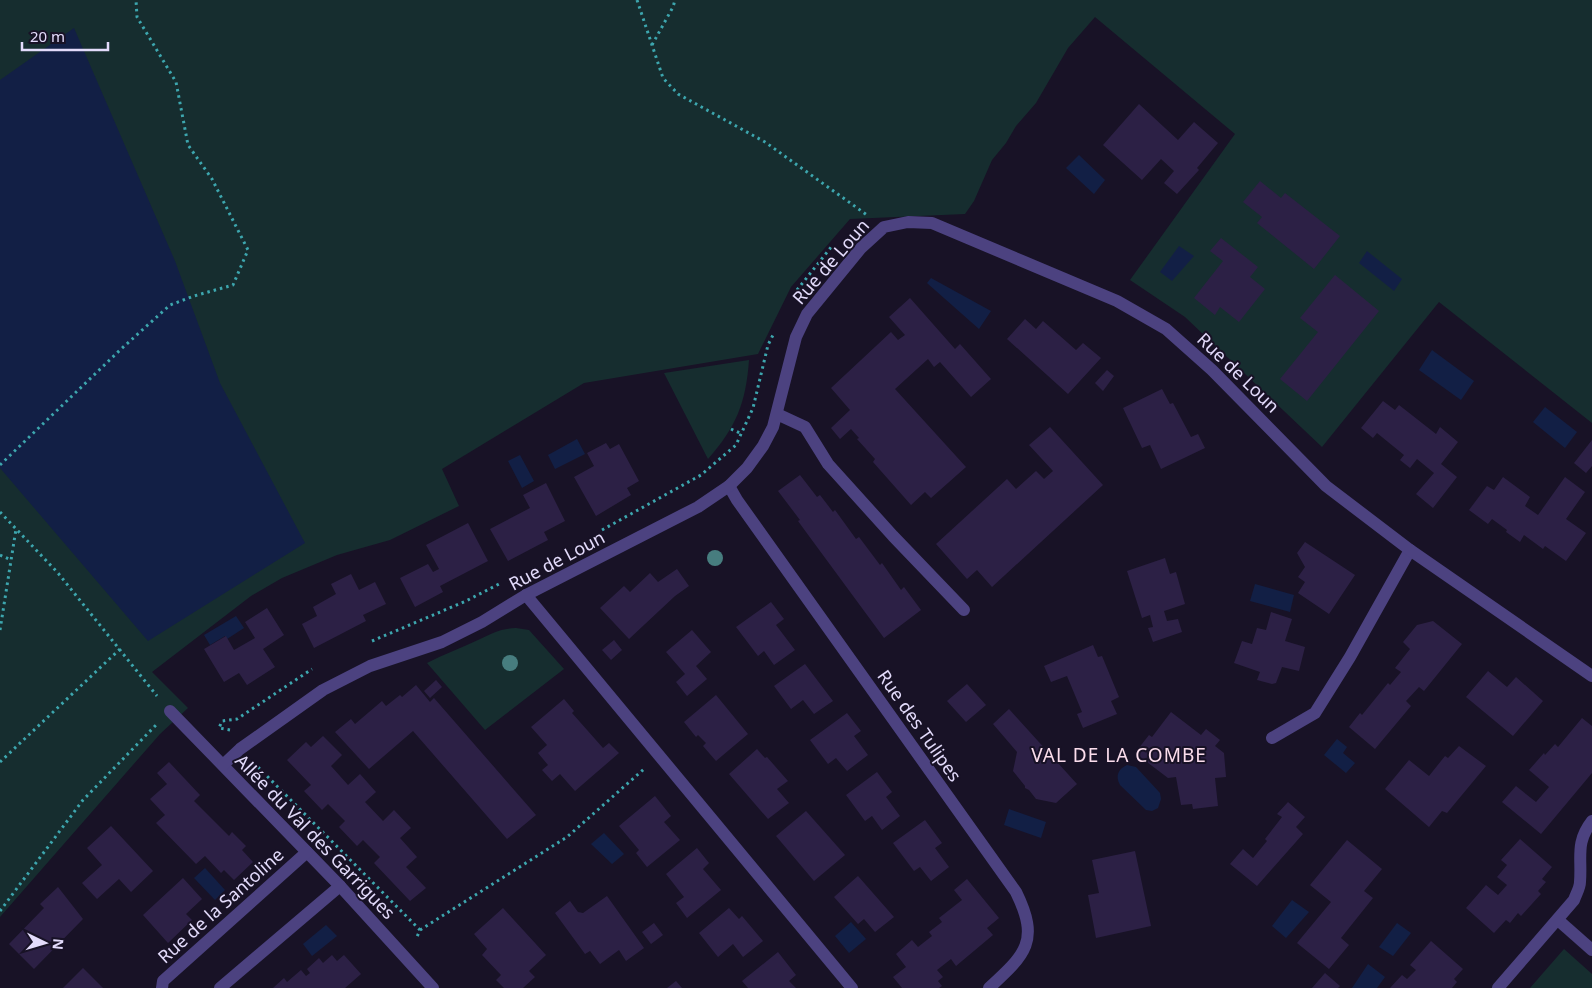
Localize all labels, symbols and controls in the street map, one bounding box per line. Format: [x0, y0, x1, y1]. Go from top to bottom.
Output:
scale bar [22, 20, 109, 52]
text: 20 m [30, 26, 65, 46]
street label: Rue de Loun [787, 214, 874, 309]
street label: Rue de Loun [1192, 327, 1285, 418]
street label: Rue de Loun [504, 525, 609, 596]
street label: Rue des Tulipes [872, 665, 967, 786]
district label: VAL DE LA COMBE [1031, 742, 1207, 768]
street label: Allée du Val des Garrigues [230, 749, 401, 924]
street label: Rue de la Santoline [152, 842, 288, 968]
north arrow [20, 918, 70, 968]
text: N [48, 938, 68, 951]

